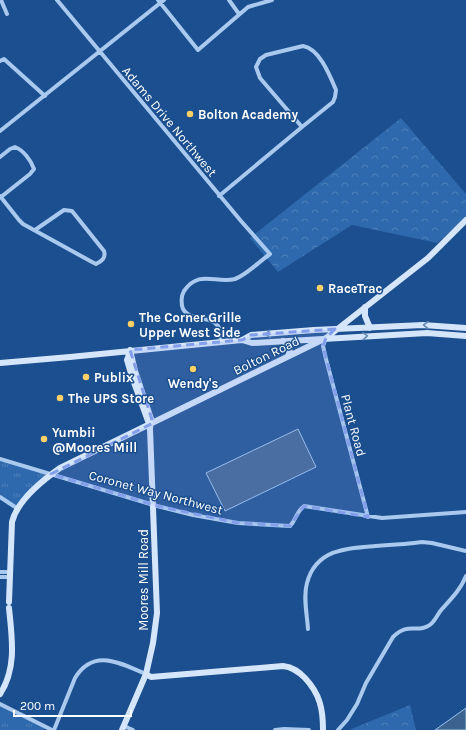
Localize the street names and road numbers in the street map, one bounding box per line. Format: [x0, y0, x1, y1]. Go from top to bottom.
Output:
street label: Adams Drive Northwest [119, 63, 220, 180]
street label: Bolton Road [231, 333, 302, 378]
street label: Plant Road [338, 392, 369, 458]
street label: Coronet Way Northwest [87, 467, 225, 518]
street label: Moores Mill Road [136, 529, 151, 631]

